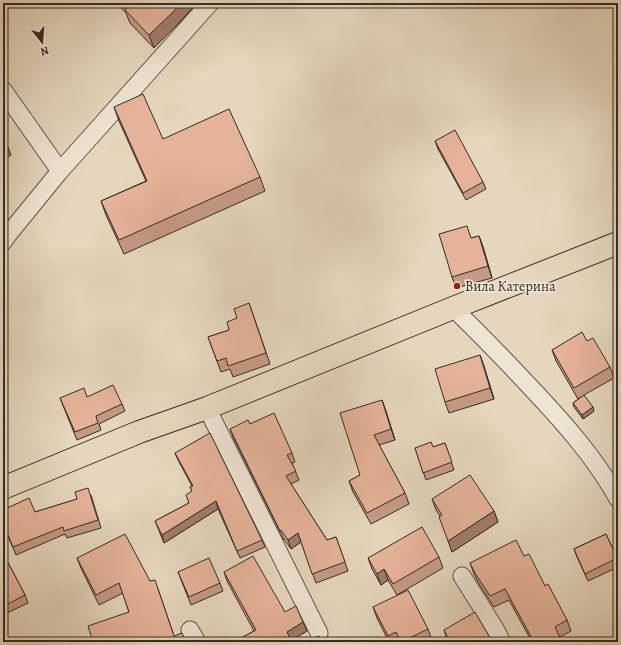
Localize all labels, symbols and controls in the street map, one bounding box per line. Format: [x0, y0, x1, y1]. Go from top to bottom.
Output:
north arrow [22, 22, 62, 62]
text: N [39, 43, 51, 59]
place label: Вила Катерина [465, 277, 556, 296]
marker: Вила Катерина [452, 281, 462, 291]

